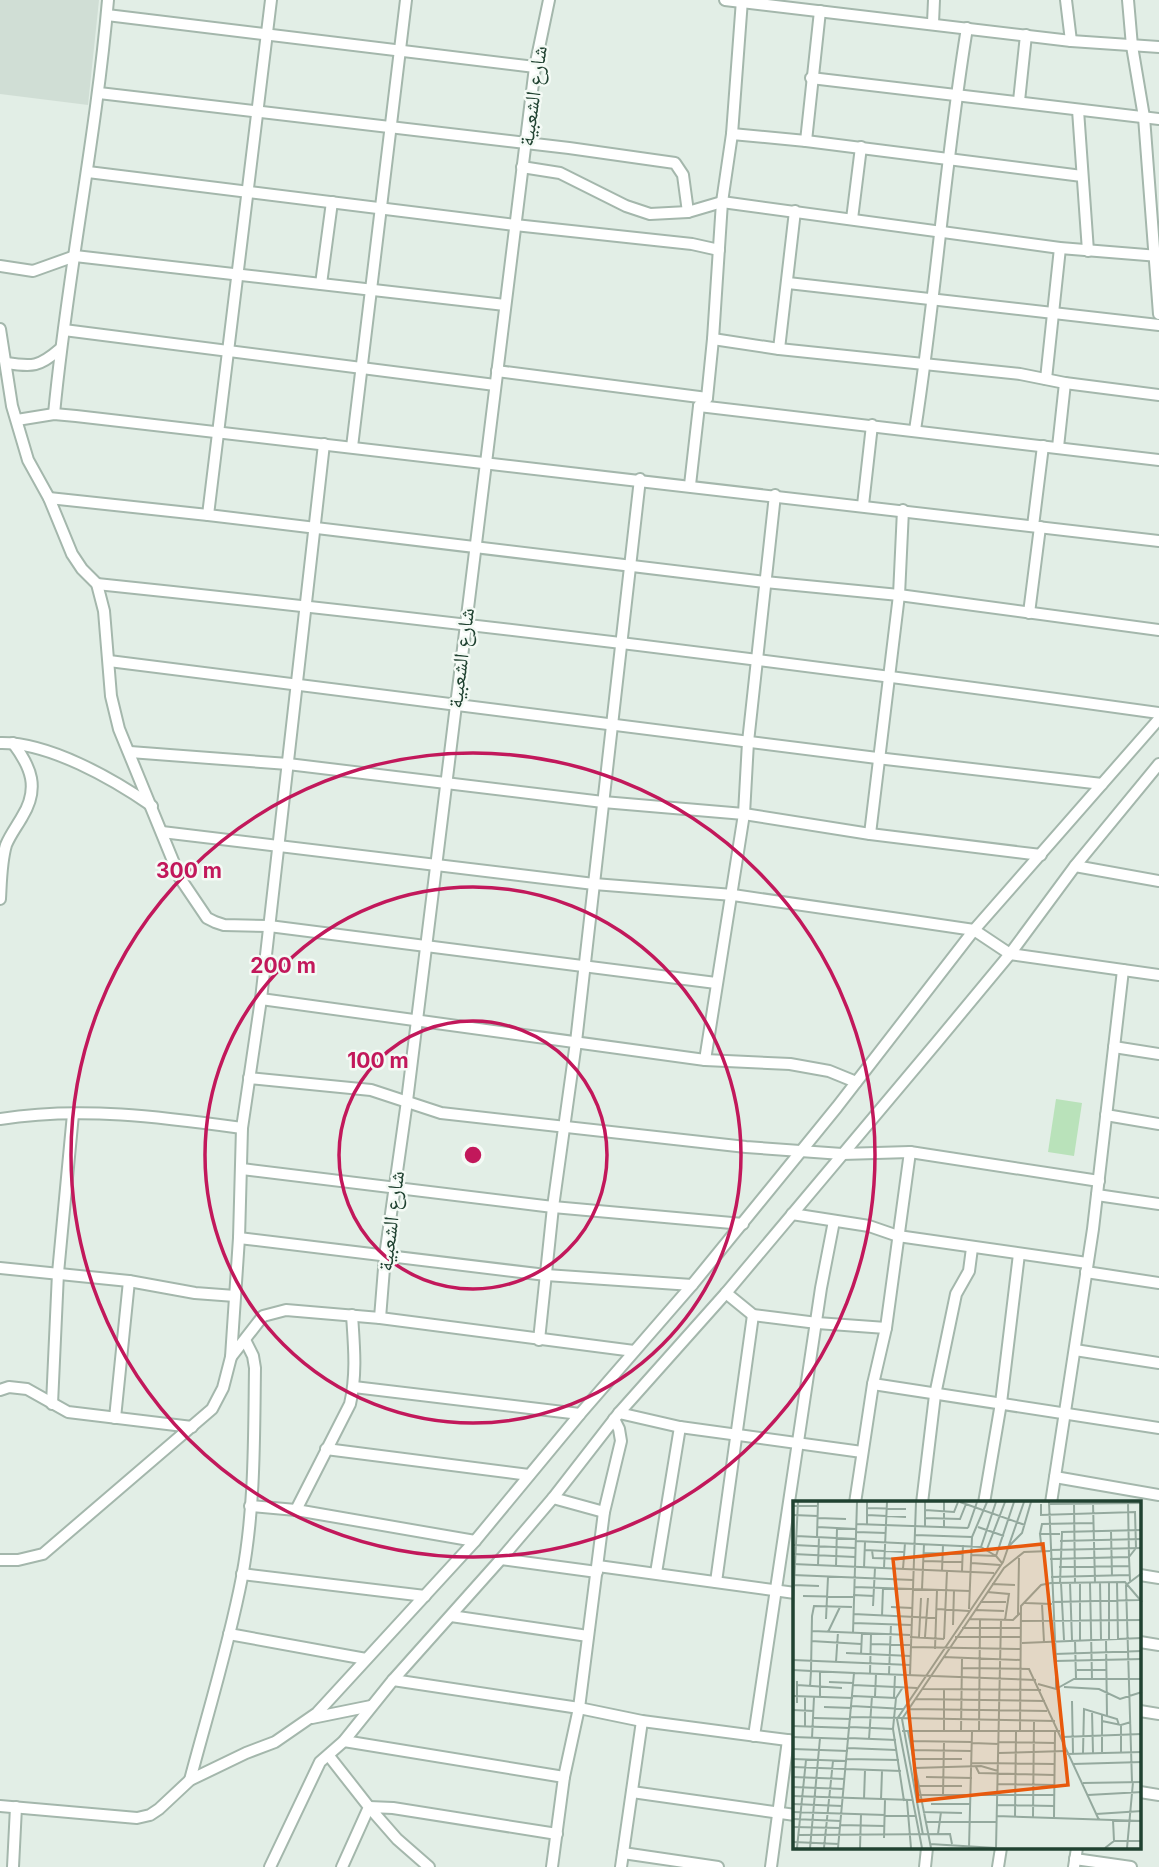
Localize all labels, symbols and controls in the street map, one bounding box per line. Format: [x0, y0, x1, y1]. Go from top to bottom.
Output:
street label: شارع الشعبية [513, 44, 553, 148]
street label: شارع الشعبية [442, 606, 480, 710]
text: 300 m [156, 858, 222, 883]
text: 200 m [250, 953, 316, 978]
text: 100 m [347, 1048, 409, 1073]
centre of rings [461, 1143, 485, 1167]
street label: شارع الشعبية [372, 1169, 410, 1273]
inset map [793, 1501, 1142, 1850]

